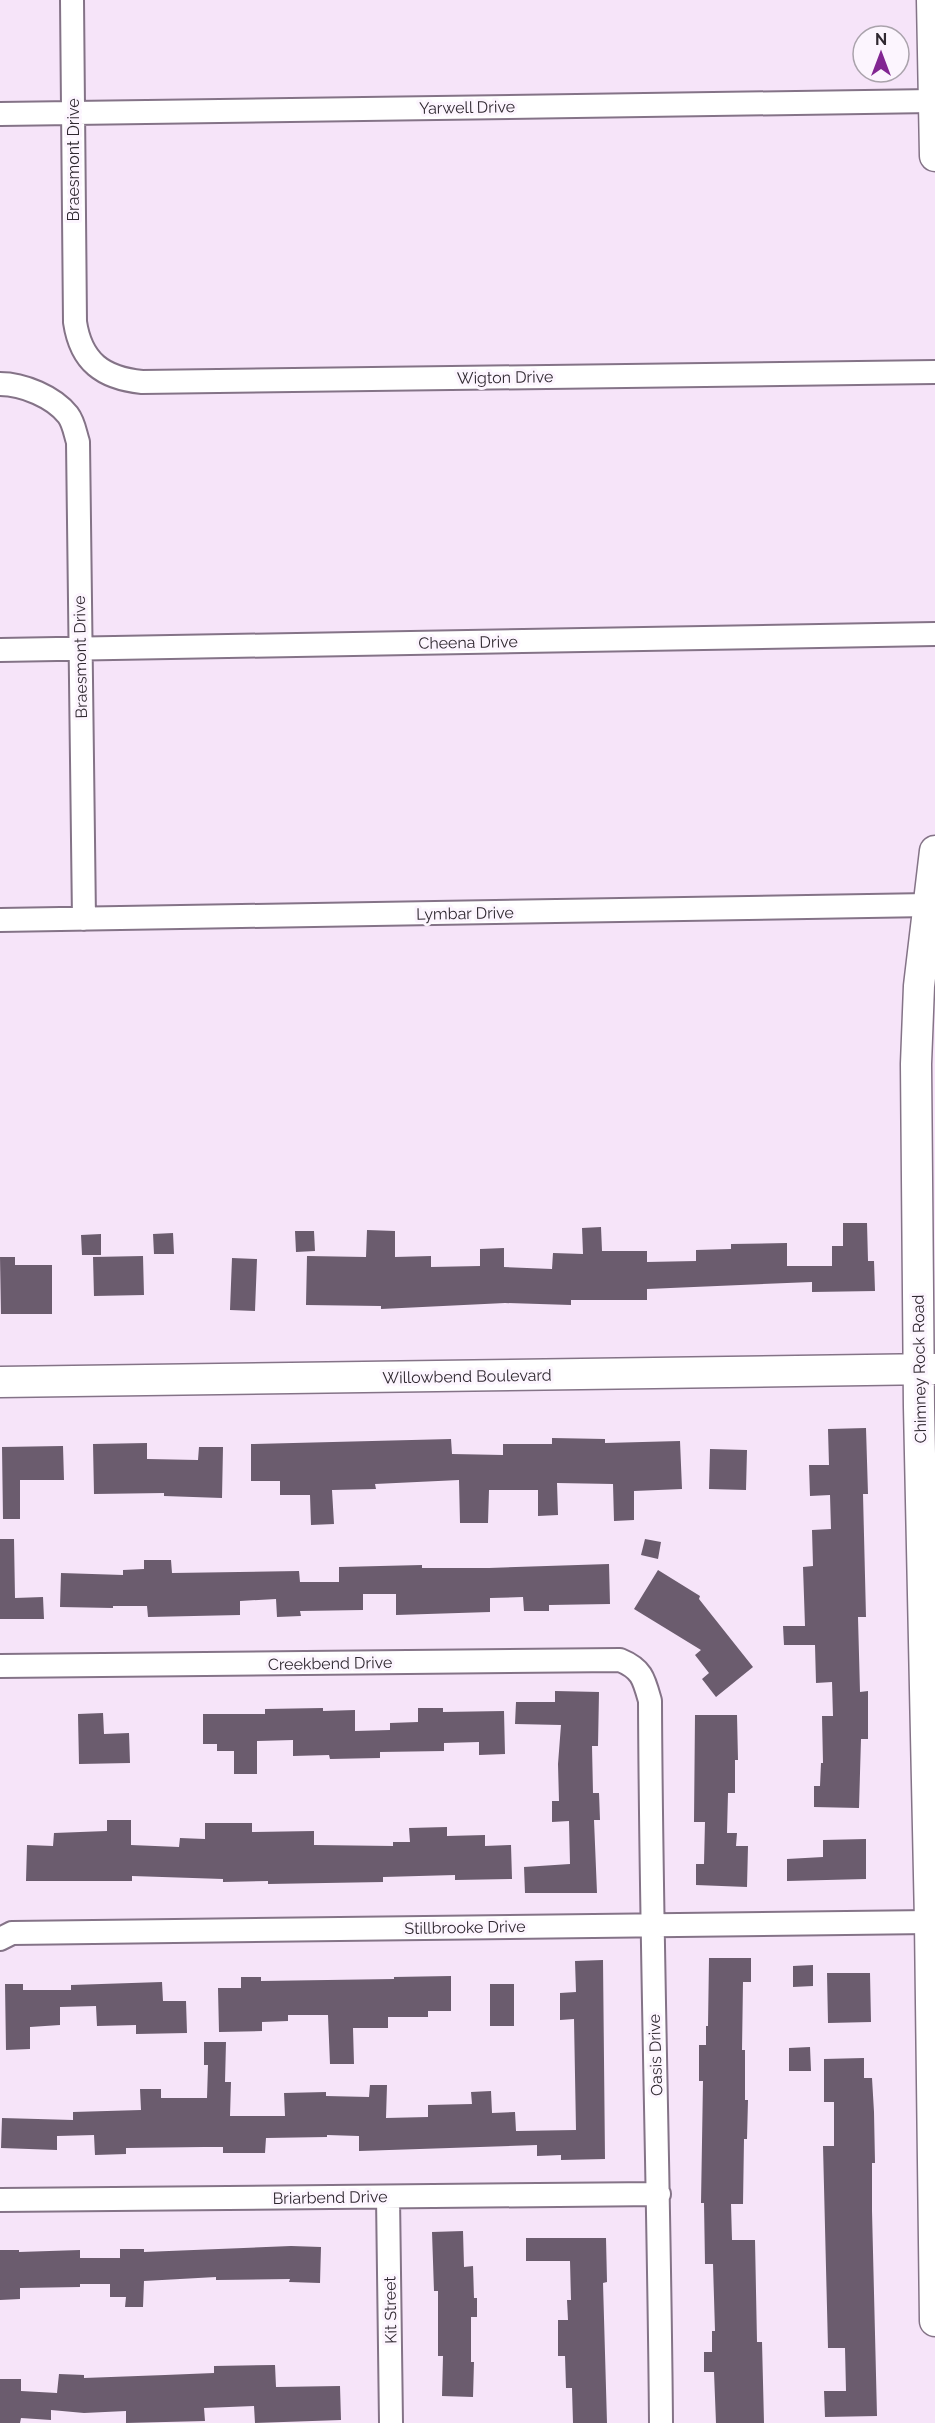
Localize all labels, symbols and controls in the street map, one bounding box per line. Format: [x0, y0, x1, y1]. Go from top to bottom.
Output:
north arrow [851, 24, 911, 84]
text: N [875, 30, 887, 49]
street label: Yarwell Drive [419, 97, 515, 118]
street label: Braesmont Drive [64, 98, 83, 222]
street label: Wigton Drive [457, 367, 553, 388]
street label: Braesmont Drive [70, 595, 91, 719]
street label: Cheena Drive [418, 632, 518, 653]
street label: Lymbar Drive [416, 903, 514, 924]
street label: Chimney Rock Road [909, 1294, 930, 1444]
street label: Willowbend Boulevard [382, 1366, 552, 1387]
street label: Creekbend Drive [268, 1653, 392, 1674]
street label: Stillbrooke Drive [404, 1917, 526, 1938]
street label: Oasis Drive [645, 2014, 666, 2096]
street label: Briarbend Drive [272, 2187, 388, 2208]
street label: Kit Street [380, 2275, 401, 2344]

